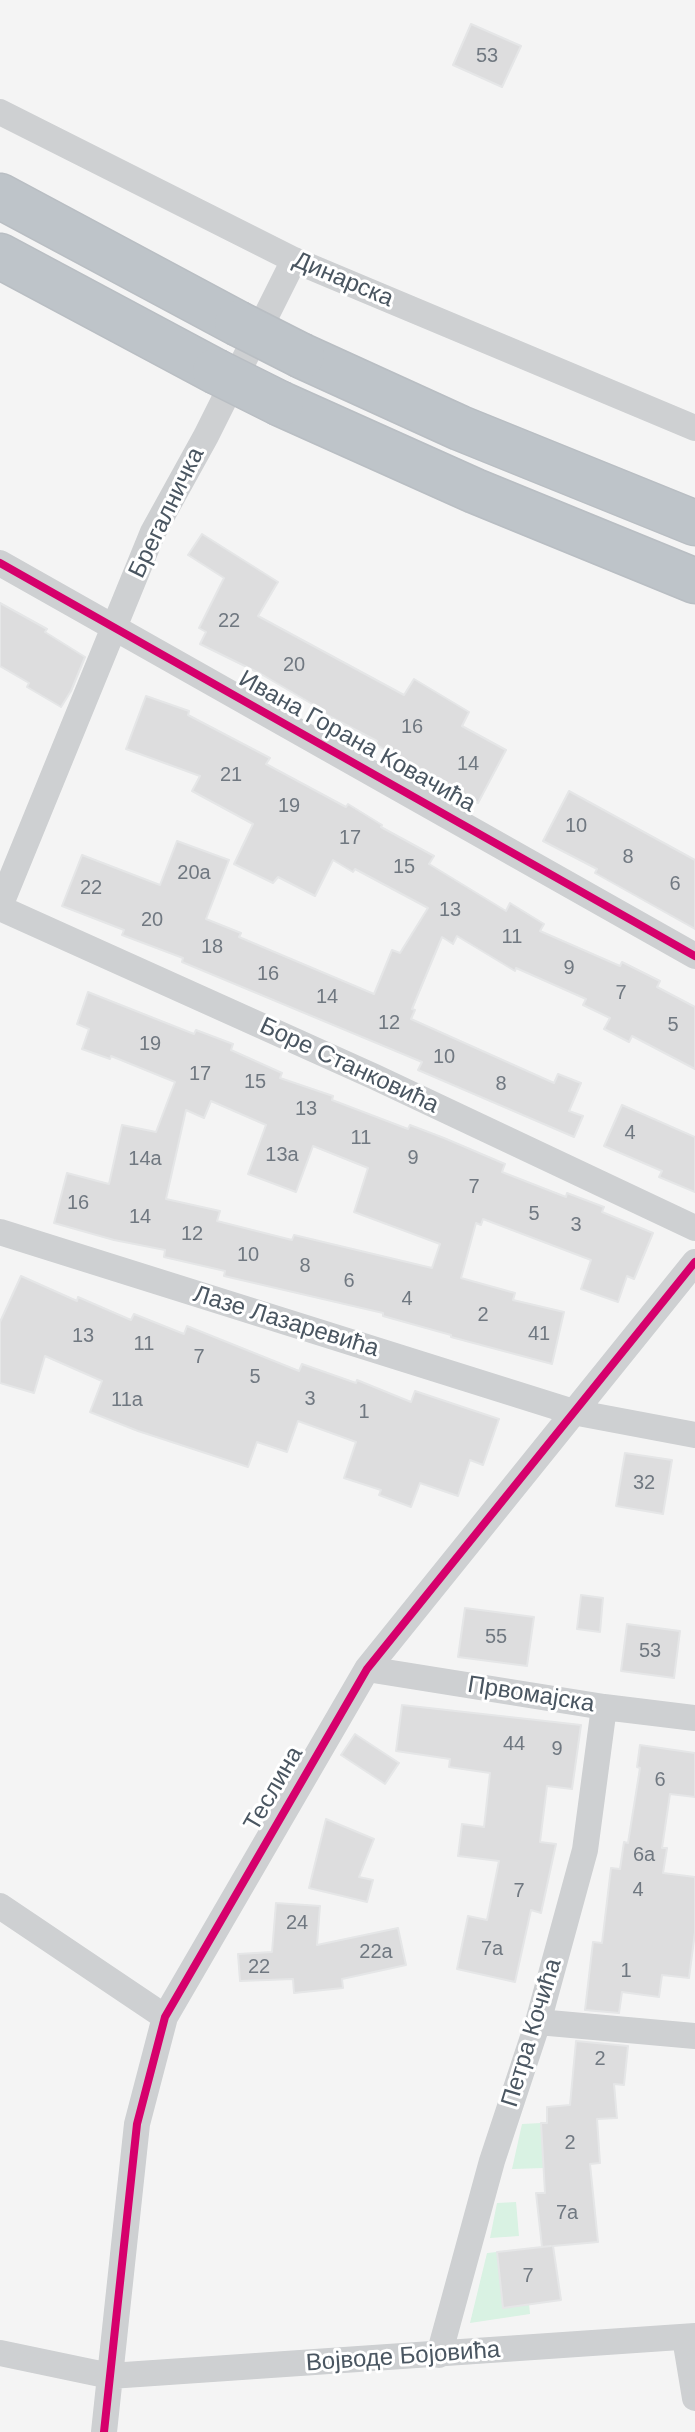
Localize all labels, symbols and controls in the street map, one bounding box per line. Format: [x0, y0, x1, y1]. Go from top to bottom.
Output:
house number: 53 [476, 44, 498, 68]
street label: Динарска [289, 246, 397, 314]
street label: Брегалничка [123, 443, 211, 583]
house number: 22 [218, 609, 240, 633]
house number: 20 [283, 653, 305, 677]
street label: Ивана Горана Ковачића [234, 665, 480, 819]
house number: 16 [401, 715, 423, 739]
house number: 14 [457, 752, 479, 776]
house number: 21 [220, 763, 242, 787]
house number: 19 [278, 794, 300, 818]
house number: 10 [565, 814, 587, 838]
house number: 17 [339, 826, 361, 850]
house number: 8 [622, 845, 634, 869]
house number: 15 [393, 855, 415, 879]
house number: 20a [177, 861, 211, 885]
house number: 6 [669, 872, 681, 896]
house number: 22 [80, 876, 102, 900]
house number: 13 [439, 898, 461, 922]
house number: 20 [141, 908, 163, 932]
house number: 11 [502, 925, 522, 949]
house number: 18 [201, 935, 223, 959]
house number: 9 [563, 956, 575, 980]
house number: 16 [257, 962, 279, 986]
house number: 7 [615, 981, 627, 1005]
house number: 14 [316, 985, 338, 1009]
house number: 12 [378, 1011, 400, 1035]
street label: Боре Станковића [255, 1012, 443, 1120]
house number: 5 [667, 1013, 679, 1037]
house number: 19 [139, 1032, 161, 1056]
house number: 10 [433, 1045, 455, 1069]
house number: 17 [189, 1062, 211, 1086]
house number: 15 [244, 1070, 266, 1094]
house number: 8 [495, 1072, 507, 1096]
house number: 13 [295, 1097, 317, 1121]
house number: 4 [624, 1121, 636, 1145]
house number: 11 [351, 1126, 371, 1150]
house number: 13a [265, 1143, 299, 1167]
house number: 9 [407, 1146, 419, 1170]
house number: 14a [128, 1147, 162, 1171]
house number: 7 [468, 1175, 480, 1199]
house number: 16 [67, 1191, 89, 1215]
house number: 5 [528, 1202, 540, 1226]
house number: 14 [129, 1205, 151, 1229]
house number: 3 [570, 1213, 582, 1237]
house number: 12 [181, 1222, 203, 1246]
house number: 10 [237, 1243, 259, 1267]
house number: 8 [299, 1254, 311, 1278]
house number: 6 [343, 1269, 355, 1293]
street label: Лазе Лазаревића [190, 1280, 382, 1364]
house number: 4 [401, 1287, 413, 1311]
house number: 2 [477, 1303, 489, 1327]
house number: 41 [528, 1322, 550, 1346]
house number: 13 [72, 1324, 94, 1348]
house number: 11 [134, 1332, 154, 1356]
house number: 7 [193, 1345, 205, 1369]
house number: 5 [249, 1365, 261, 1389]
house number: 3 [304, 1387, 316, 1411]
house number: 11a [111, 1388, 143, 1412]
house number: 1 [358, 1400, 370, 1424]
house number: 32 [633, 1471, 655, 1495]
house number: 55 [485, 1625, 507, 1649]
house number: 53 [639, 1639, 661, 1663]
street label: Првомајска [466, 1671, 596, 1719]
house number: 44 [503, 1732, 525, 1756]
house number: 9 [551, 1737, 563, 1761]
street label: Теслина [238, 1742, 310, 1836]
house number: 6 [654, 1768, 666, 1792]
house number: 6a [633, 1843, 655, 1867]
house number: 4 [632, 1878, 644, 1902]
house number: 7 [513, 1879, 525, 1903]
house number: 24 [286, 1911, 308, 1935]
house number: 7a [481, 1937, 503, 1961]
house number: 22a [359, 1940, 393, 1964]
house number: 22 [248, 1955, 270, 1979]
street label: Петра Кочића [496, 1955, 568, 2111]
house number: 1 [620, 1959, 632, 1983]
house number: 2 [594, 2047, 606, 2071]
house number: 2 [564, 2131, 576, 2155]
house number: 7a [556, 2201, 578, 2225]
house number: 7 [522, 2264, 534, 2288]
street label: Војводе Бојовића [305, 2336, 501, 2378]

